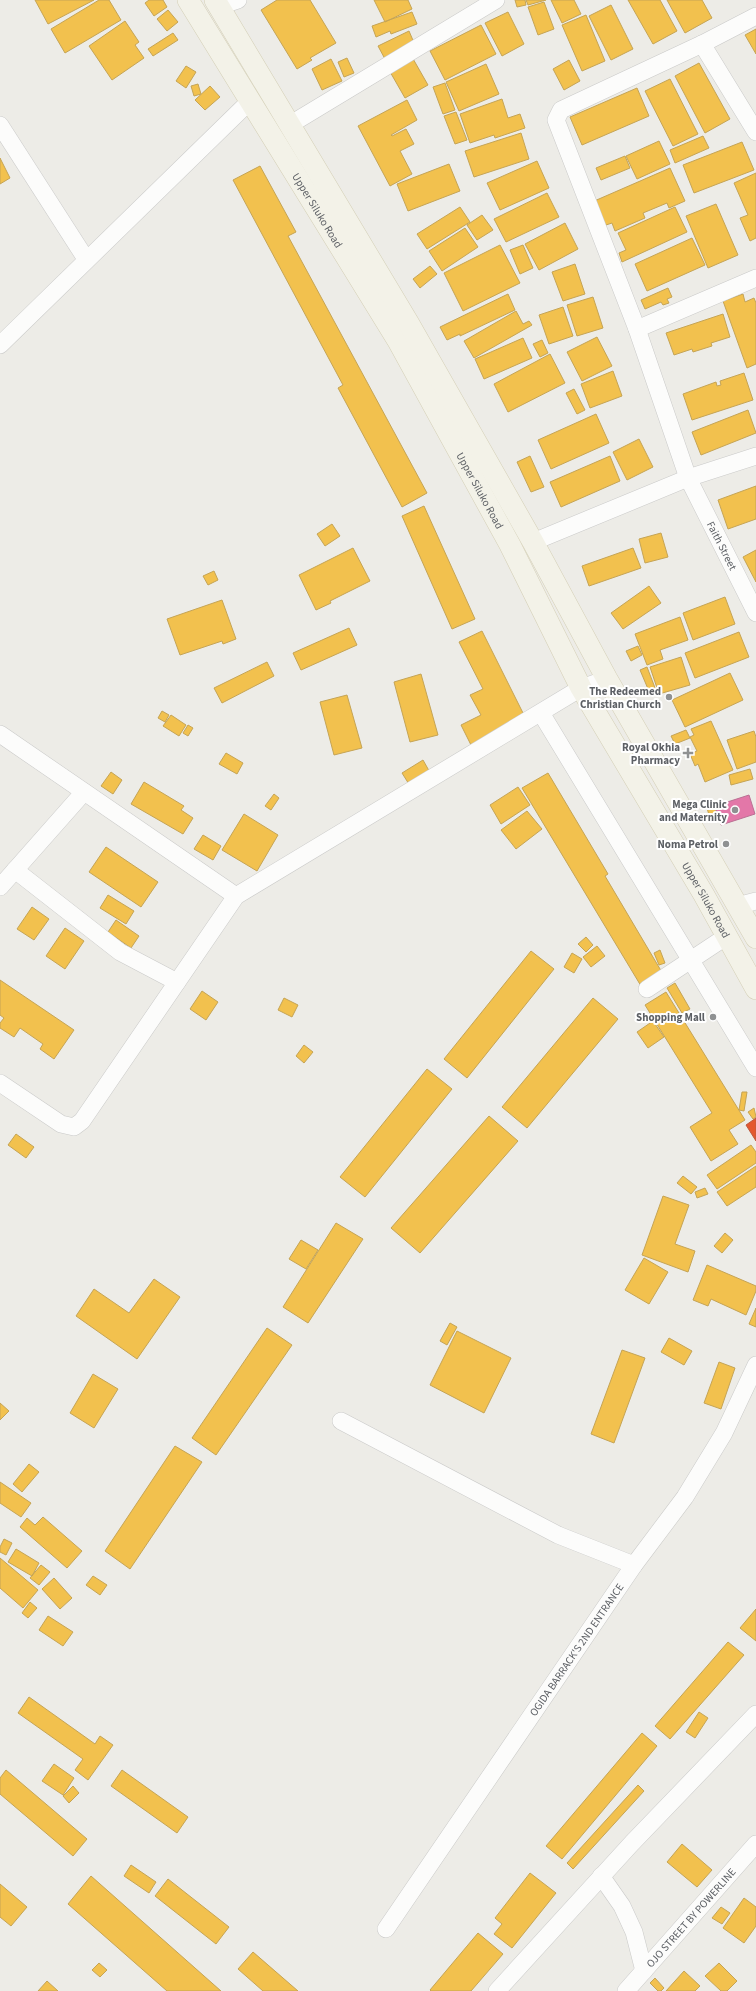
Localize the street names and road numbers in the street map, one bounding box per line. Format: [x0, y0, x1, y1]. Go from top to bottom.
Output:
street label: Upper Siluko Road [289, 170, 346, 251]
street label: Upper Siluko Road [453, 449, 507, 531]
street label: Faith Street [703, 519, 741, 573]
street label: Upper Siluko Road [679, 859, 734, 941]
street label: OGIDA BARRACK'S 2ND ENTRANCE [526, 1580, 627, 1719]
street label: OJO STREET BY POWERLINE [643, 1864, 739, 1971]

